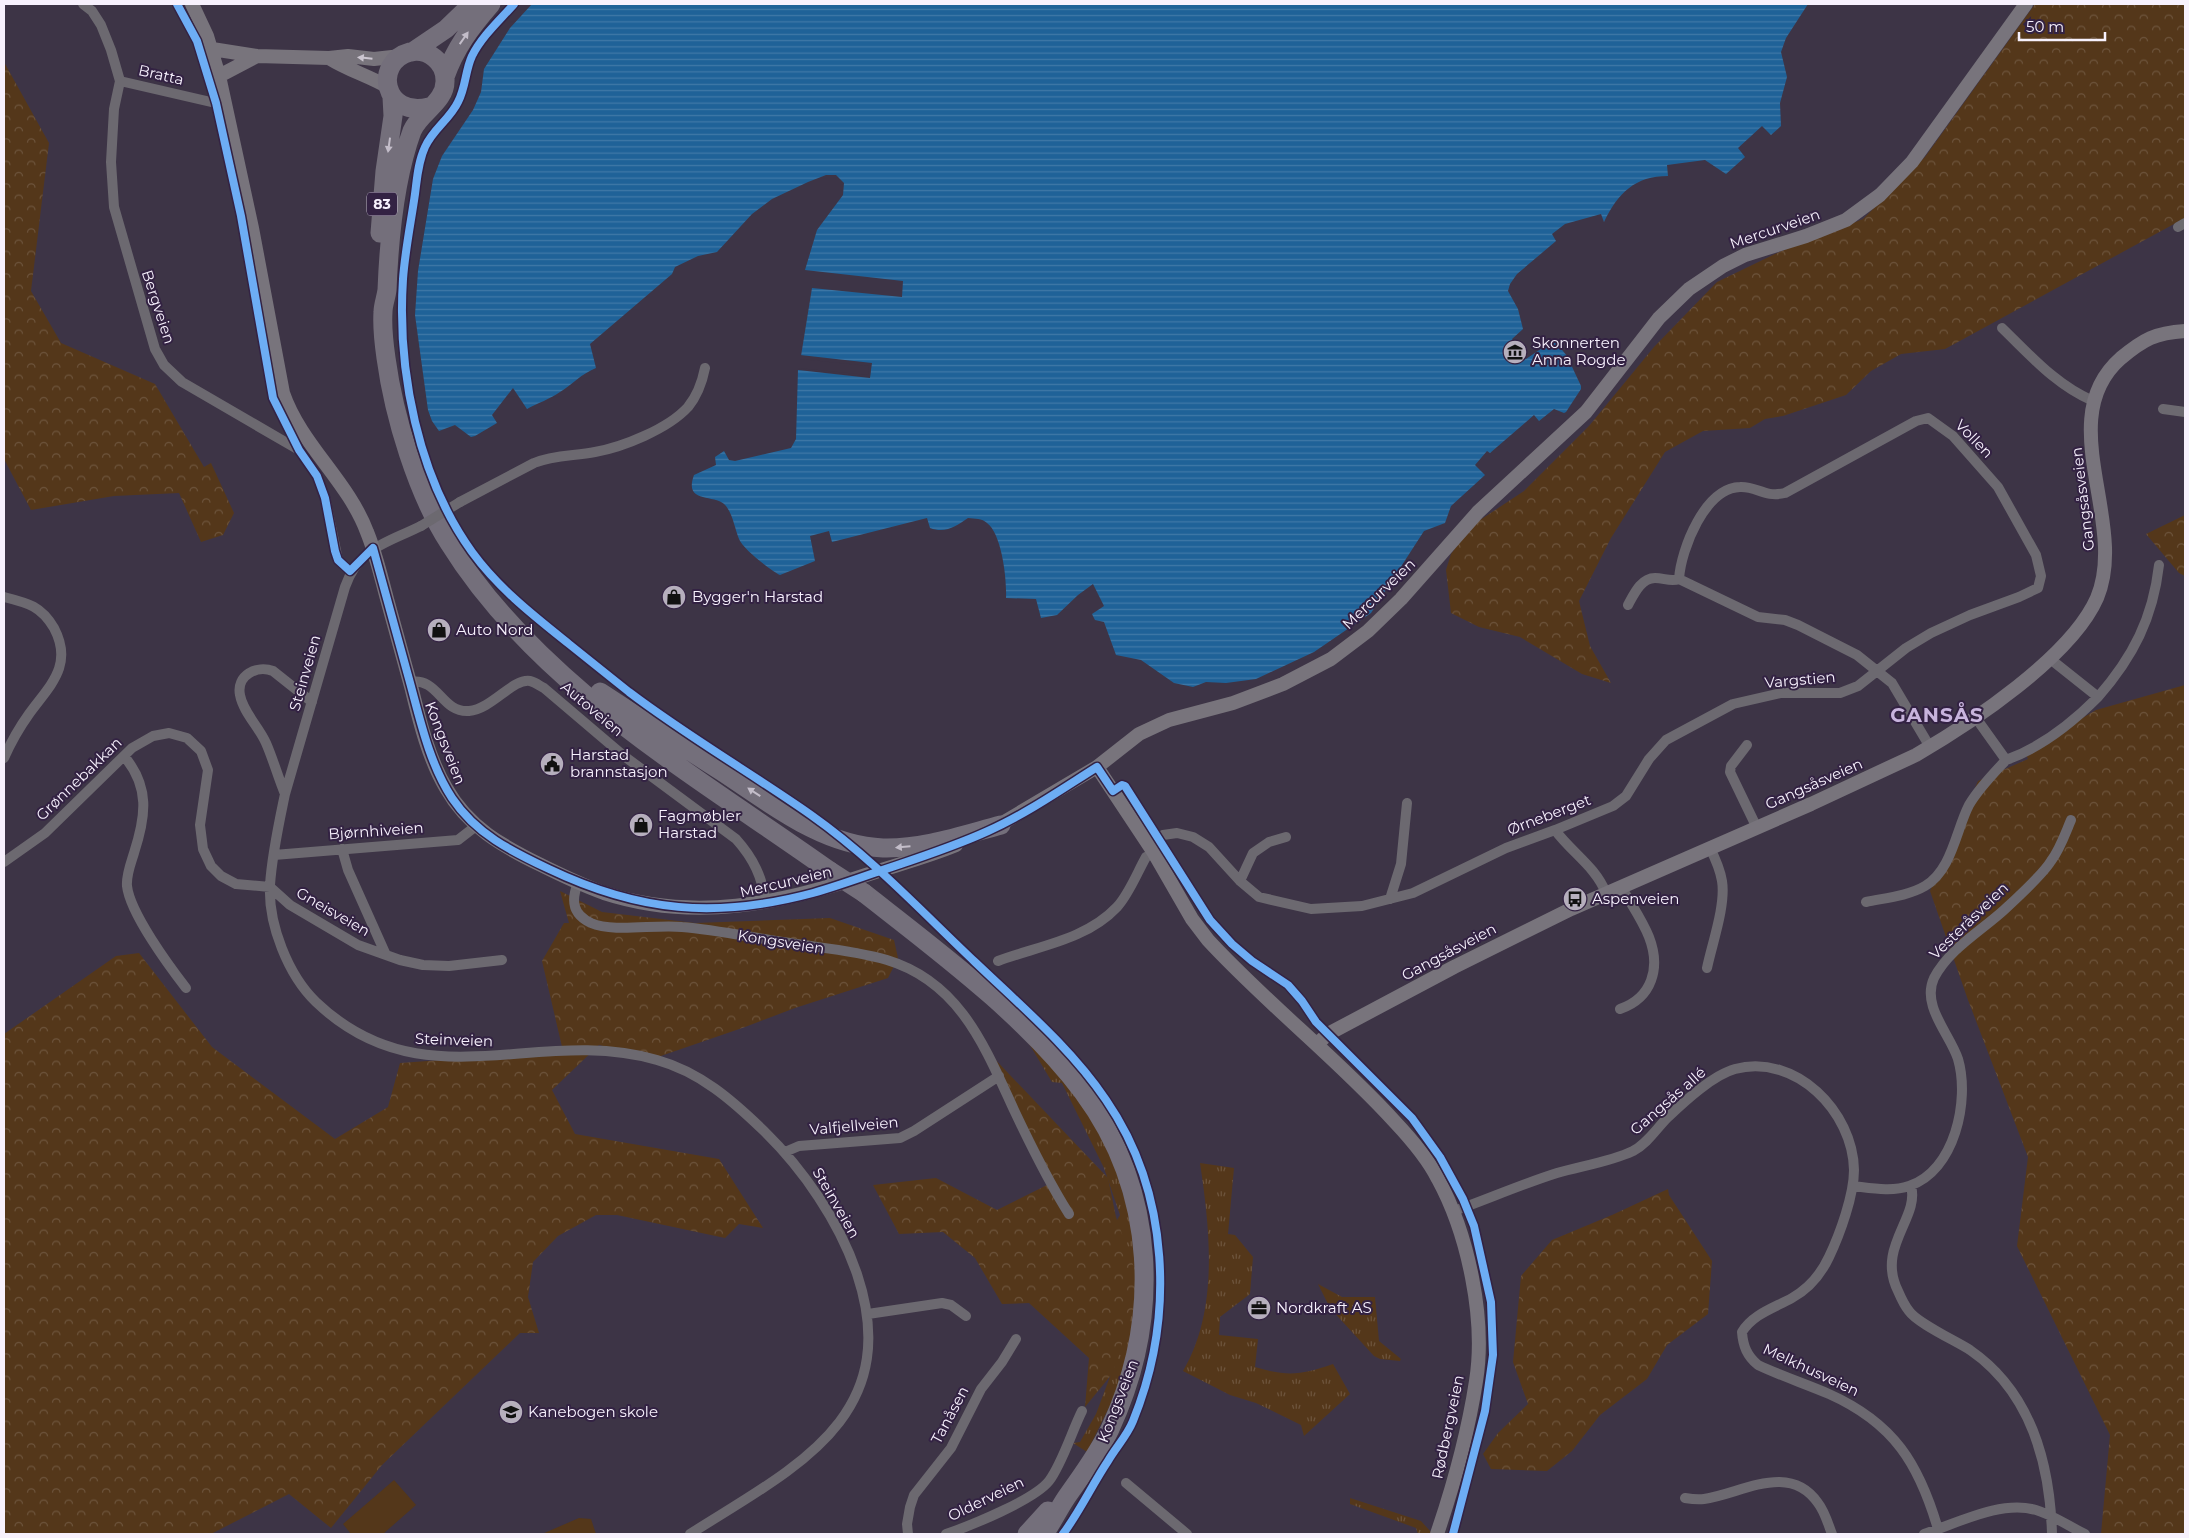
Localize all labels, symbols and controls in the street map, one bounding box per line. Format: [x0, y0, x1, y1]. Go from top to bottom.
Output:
scale bar [2019, 10, 2105, 42]
text: 50 m [2026, 17, 2064, 36]
one-way arrow [459, 31, 468, 45]
one-way arrow [357, 54, 373, 62]
street label: Bratta [137, 60, 186, 89]
one-way arrow [385, 137, 393, 153]
road number: 83 [367, 192, 397, 215]
street label: Mercurveien [1727, 204, 1822, 253]
street label: Bergveien [138, 267, 179, 346]
place label: Skonnerten Anna Rogde [1532, 333, 1626, 369]
museum icon: Skonnerten Anna Rogde [1502, 339, 1528, 365]
street label: Vollen [1951, 415, 1997, 462]
street label: Gangsåsveien [2067, 446, 2098, 552]
street label: Mercurveien [1338, 554, 1419, 633]
shop icon: Bygger'n Harstad [661, 584, 687, 610]
place label: Bygger'n Harstad [692, 587, 823, 606]
shop icon: Auto Nord [426, 617, 452, 643]
place label: Auto Nord [456, 620, 533, 639]
street label: Steinveien [285, 633, 324, 713]
street label: Vargstien [1764, 667, 1836, 692]
street label: Autoveien [557, 677, 627, 740]
street label: Kongsveien [421, 699, 470, 787]
district label: GANSÅS [1890, 701, 1984, 727]
street label: Grønnebakkan [32, 733, 126, 824]
place label: Harstad brannstasjon [570, 745, 668, 781]
public building icon: Harstad brannstasjon [539, 751, 565, 777]
street label: Gangsåsveien [1762, 754, 1865, 813]
one-way arrow [747, 787, 760, 797]
street label: Ørneberget [1504, 790, 1593, 839]
place label: Fagmøbler Harstad [658, 806, 741, 842]
shop icon: Fagmøbler Harstad [628, 812, 654, 838]
street label: Bjørnhiveien [328, 818, 424, 843]
one-way arrow [894, 843, 910, 851]
street label: Mercurveien [738, 862, 834, 901]
street label: Vesteråsveien [1925, 878, 2012, 963]
street label: Gneisveien [293, 883, 374, 940]
bus stop icon: Aspenveien [1562, 886, 1588, 912]
place label: Aspenveien [1592, 889, 1679, 908]
street label: Gangsåsveien [1398, 919, 1499, 984]
street label: Kongsveien [736, 925, 826, 958]
street label: Steinveien [415, 1029, 493, 1050]
street label: Gangsås allé [1626, 1063, 1709, 1139]
street label: Valfjellveien [809, 1112, 899, 1139]
street label: Steinveien [809, 1164, 864, 1241]
office icon: Nordkraft AS [1246, 1295, 1272, 1321]
place label: Nordkraft AS [1276, 1298, 1372, 1317]
street label: Melkhusveien [1760, 1339, 1862, 1400]
street label: Kongsveien [1093, 1357, 1142, 1445]
street label: Rødbergveien [1427, 1373, 1468, 1481]
street label: Tanåsen [926, 1383, 973, 1447]
school or university icon: Kanebogen skole [498, 1399, 524, 1425]
place label: Kanebogen skole [528, 1402, 658, 1421]
street label: Olderveien [945, 1472, 1027, 1525]

